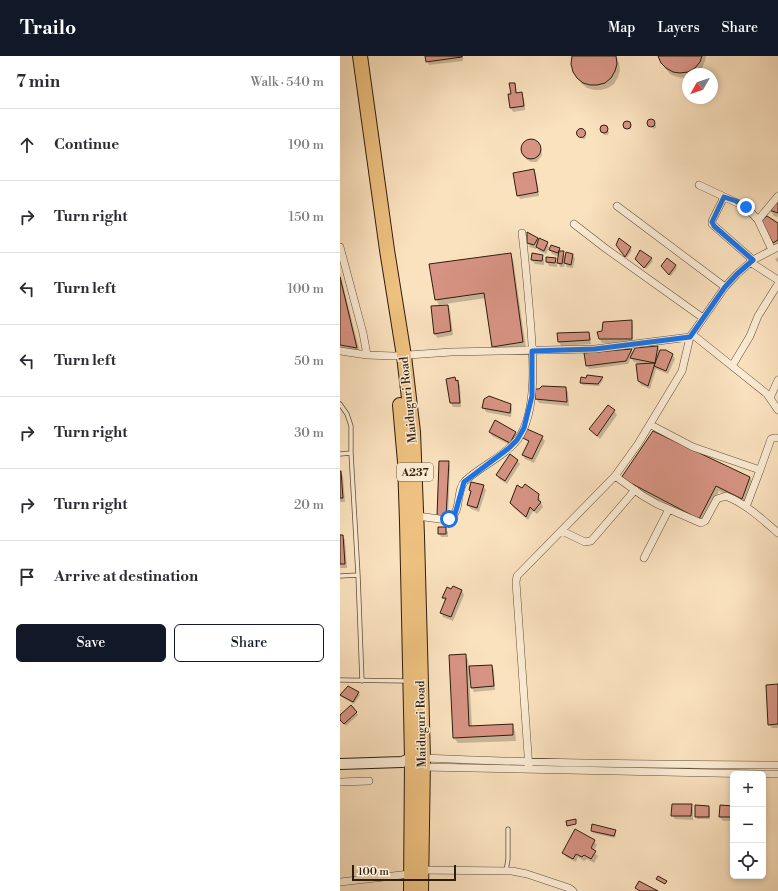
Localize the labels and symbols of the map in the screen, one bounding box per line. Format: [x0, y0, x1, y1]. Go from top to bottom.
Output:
north arrow [682, 68, 718, 104]
route end [737, 198, 755, 216]
street label: Maiduguri Road [396, 356, 421, 444]
road number: A237 [397, 463, 433, 481]
route start [440, 510, 458, 528]
street label: Maiduguri Road [413, 680, 430, 768]
scale bar [352, 863, 456, 882]

